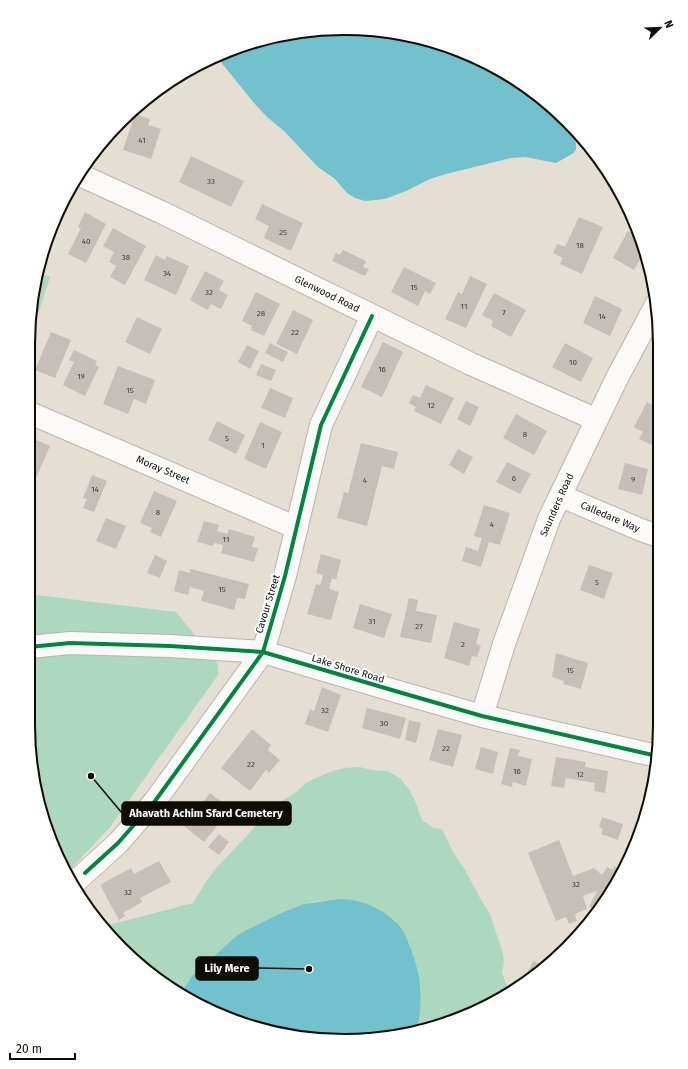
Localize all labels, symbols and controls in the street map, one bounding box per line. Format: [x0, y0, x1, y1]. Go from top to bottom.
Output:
north arrow [640, 8, 680, 48]
text: N [661, 18, 676, 30]
house number: 41 [138, 136, 146, 145]
house number: 33 [207, 177, 215, 186]
house number: 25 [279, 228, 287, 237]
house number: 40 [82, 237, 91, 246]
house number: 18 [576, 241, 585, 250]
house number: 38 [122, 253, 131, 262]
house number: 34 [163, 269, 172, 278]
street label: Glenwood Road [292, 273, 362, 315]
house number: 15 [410, 283, 418, 292]
house number: 32 [205, 288, 213, 297]
house number: 11 [461, 302, 467, 311]
house number: 7 [502, 308, 506, 317]
house number: 28 [257, 309, 266, 318]
house number: 14 [598, 312, 607, 321]
house number: 22 [291, 328, 299, 337]
house number: 10 [569, 358, 577, 367]
house number: 16 [378, 365, 386, 374]
house number: 19 [77, 372, 85, 381]
house number: 15 [126, 386, 134, 395]
house number: 12 [427, 401, 435, 410]
house number: 8 [523, 430, 528, 439]
house number: 5 [225, 434, 229, 443]
house number: 1 [261, 441, 265, 450]
street label: Moray Street [134, 453, 192, 487]
street label: Saunders Road [538, 471, 576, 539]
house number: 6 [512, 474, 516, 483]
house number: 9 [631, 475, 635, 484]
house number: 4 [363, 476, 368, 485]
house number: 14 [91, 485, 100, 494]
street label: Calledare Way [578, 499, 642, 535]
house number: 8 [156, 508, 161, 517]
house number: 4 [490, 520, 495, 529]
house number: 11 [223, 535, 229, 544]
street label: Cavour Street [253, 573, 283, 635]
house number: 5 [595, 578, 599, 587]
house number: 15 [218, 585, 226, 594]
house number: 31 [368, 617, 376, 626]
house number: 27 [415, 622, 423, 631]
house number: 2 [461, 640, 465, 649]
street label: Lake Shore Road [310, 652, 386, 686]
house number: 15 [566, 666, 574, 675]
house number: 32 [321, 706, 329, 715]
house number: 30 [380, 719, 389, 728]
house number: 22 [442, 744, 450, 753]
house number: 22 [247, 760, 255, 769]
house number: 16 [513, 767, 521, 776]
house number: 12 [576, 770, 584, 779]
callout: Ahavath Achim Sfard Cemetery [122, 802, 291, 825]
text: Ahavath Achim Sfard Cemetery [128, 807, 283, 820]
house number: 32 [572, 880, 580, 889]
house number: 32 [124, 888, 132, 897]
callout: Lily Mere [196, 957, 258, 980]
text: Lily Mere [204, 962, 250, 975]
scale bar [10, 1035, 75, 1061]
text: 20 m [16, 1042, 42, 1056]

